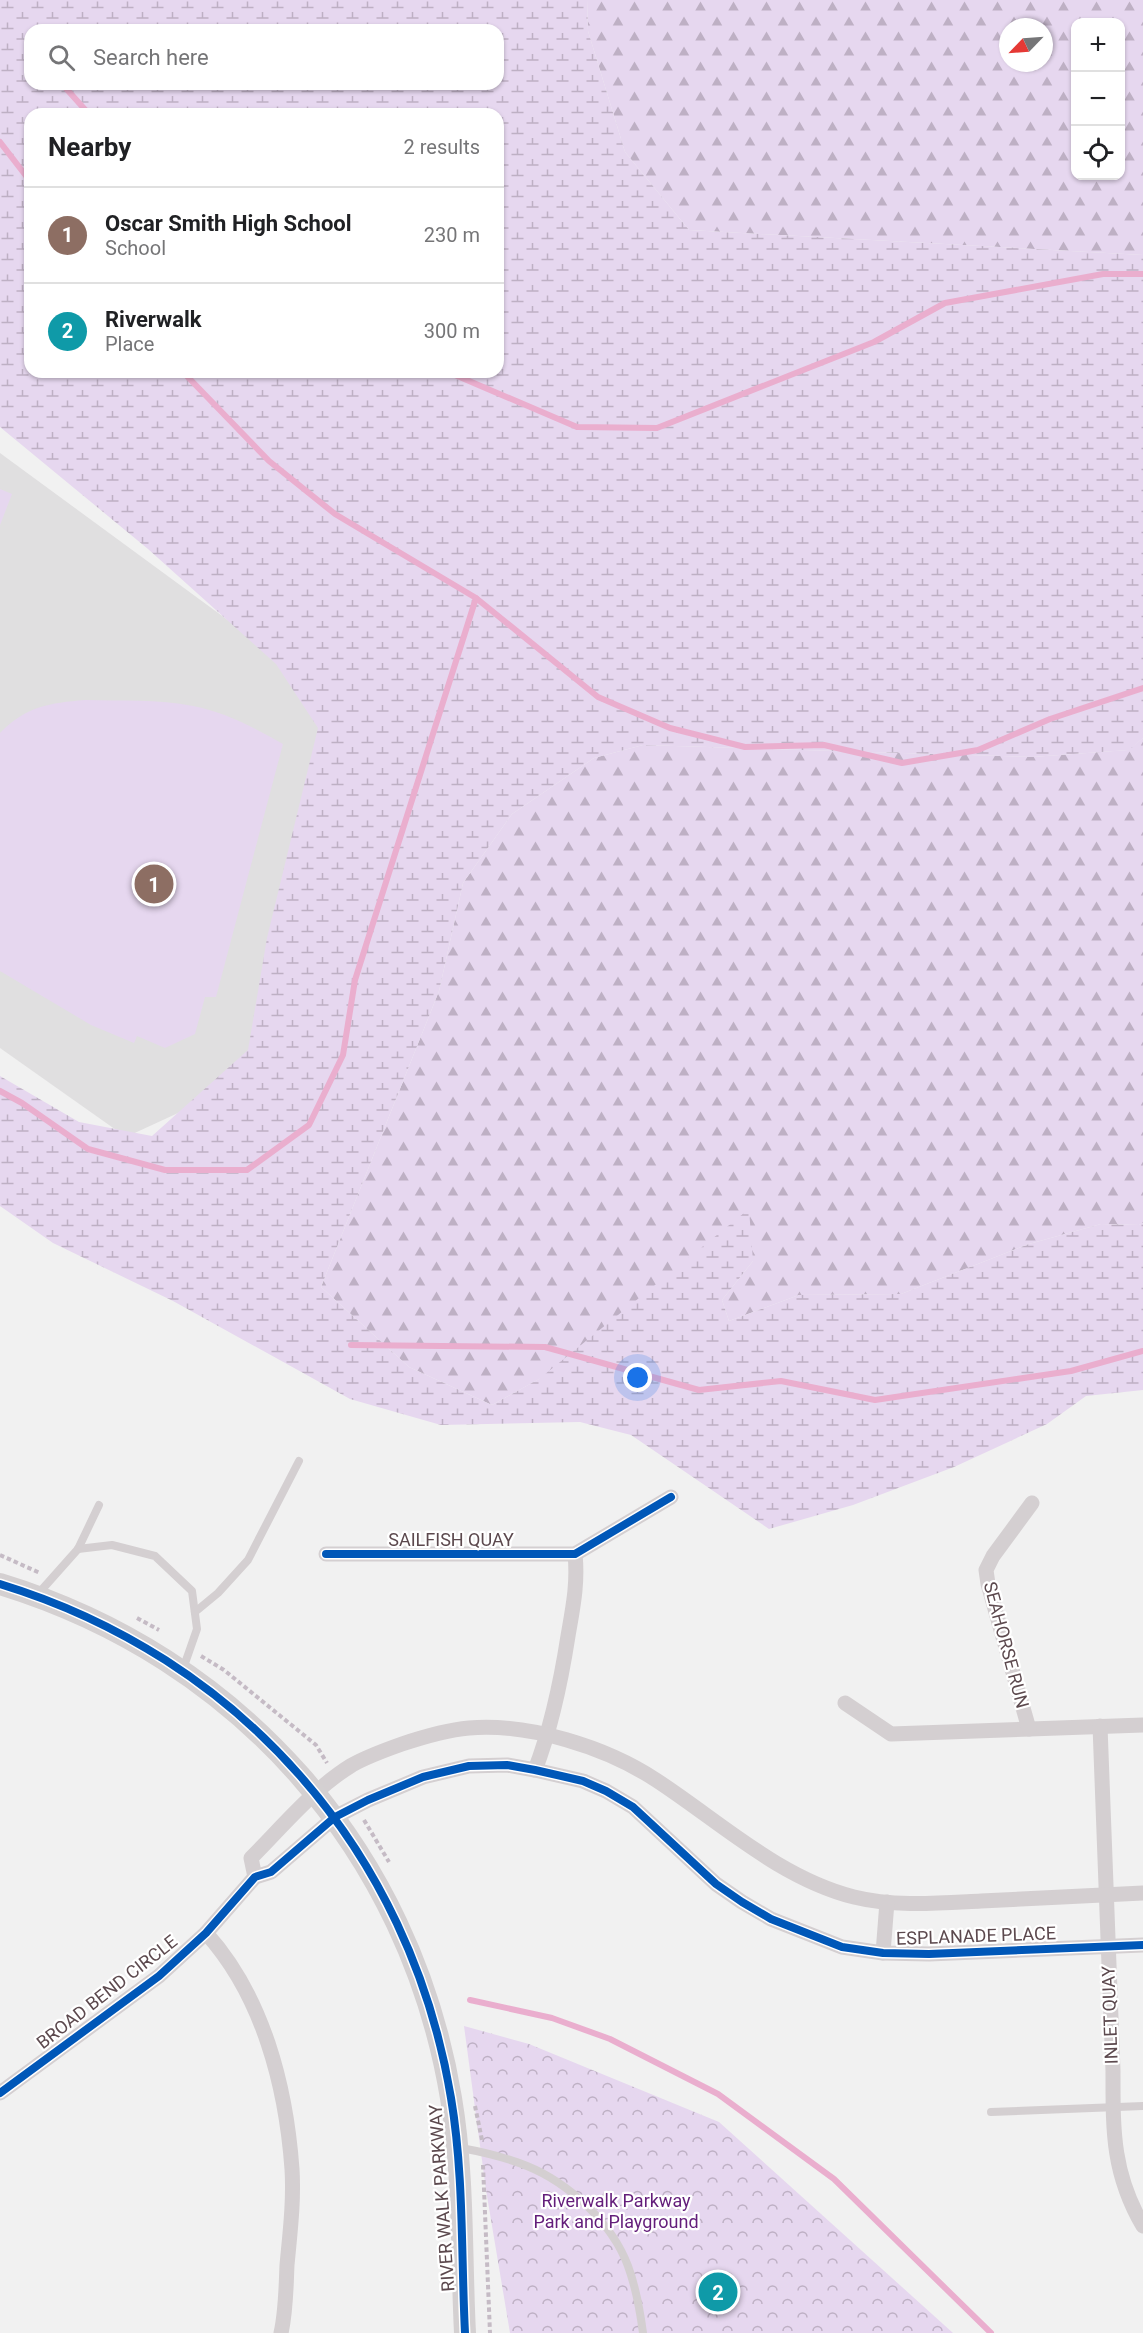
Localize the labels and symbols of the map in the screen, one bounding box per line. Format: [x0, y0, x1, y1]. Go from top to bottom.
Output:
north arrow [999, 18, 1053, 72]
pin: 1 [134, 862, 174, 906]
your location [623, 1363, 652, 1392]
street label: SAILFISH QUAY [388, 1529, 514, 1550]
street label: SEAHORSE RUN [980, 1579, 1033, 1710]
street label: ESPLANADE PLACE [896, 1922, 1056, 1949]
street label: BROAD BEND CIRCLE [32, 1930, 181, 2053]
street label: INLET QUAY [1097, 1965, 1122, 2064]
street label: RIVER WALK PARKWAY [424, 2104, 459, 2292]
park label: Riverwalk Parkway Park and Playground [533, 2190, 699, 2232]
pin: 2 [698, 2270, 738, 2314]

